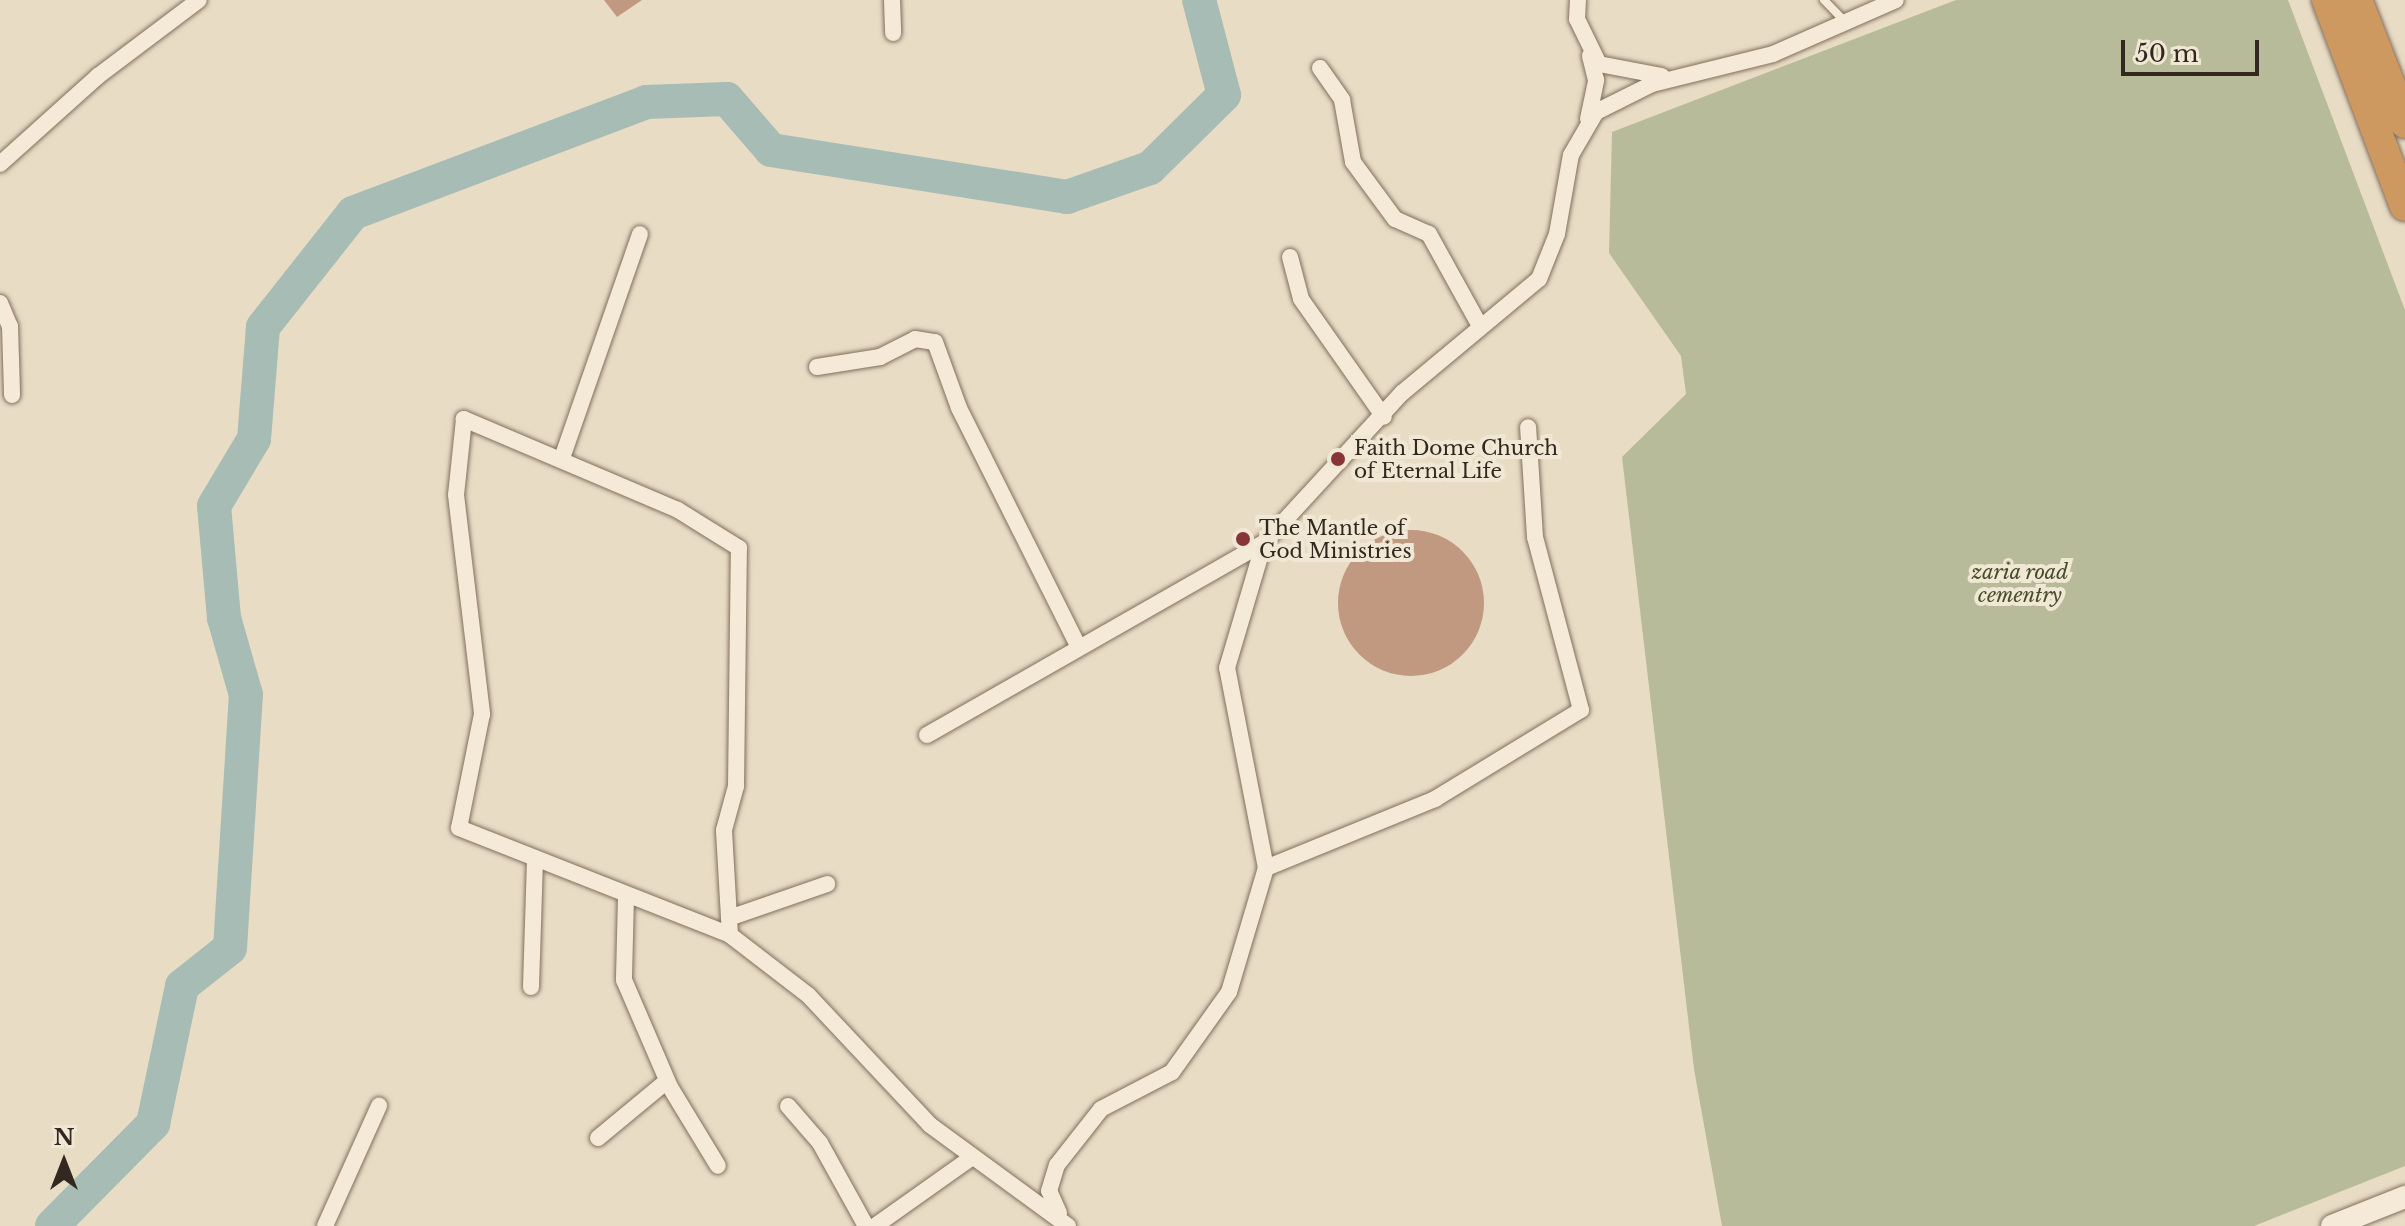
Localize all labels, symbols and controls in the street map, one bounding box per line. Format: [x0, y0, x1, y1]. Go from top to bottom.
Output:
scale bar [2125, 24, 2263, 74]
text: 50 m [2135, 39, 2198, 68]
place label: Faith Dome Church of Eternal Life [1354, 436, 1558, 483]
marker: Faith Dome Church of Eternal Life [1329, 450, 1347, 468]
place label: The Mantle of God Ministries [1259, 516, 1411, 563]
marker: The Mantle of God Ministries [1234, 530, 1252, 548]
park label: zaria road cementry [1971, 560, 2069, 607]
north arrow [24, 1122, 104, 1202]
text: N [54, 1124, 74, 1151]

